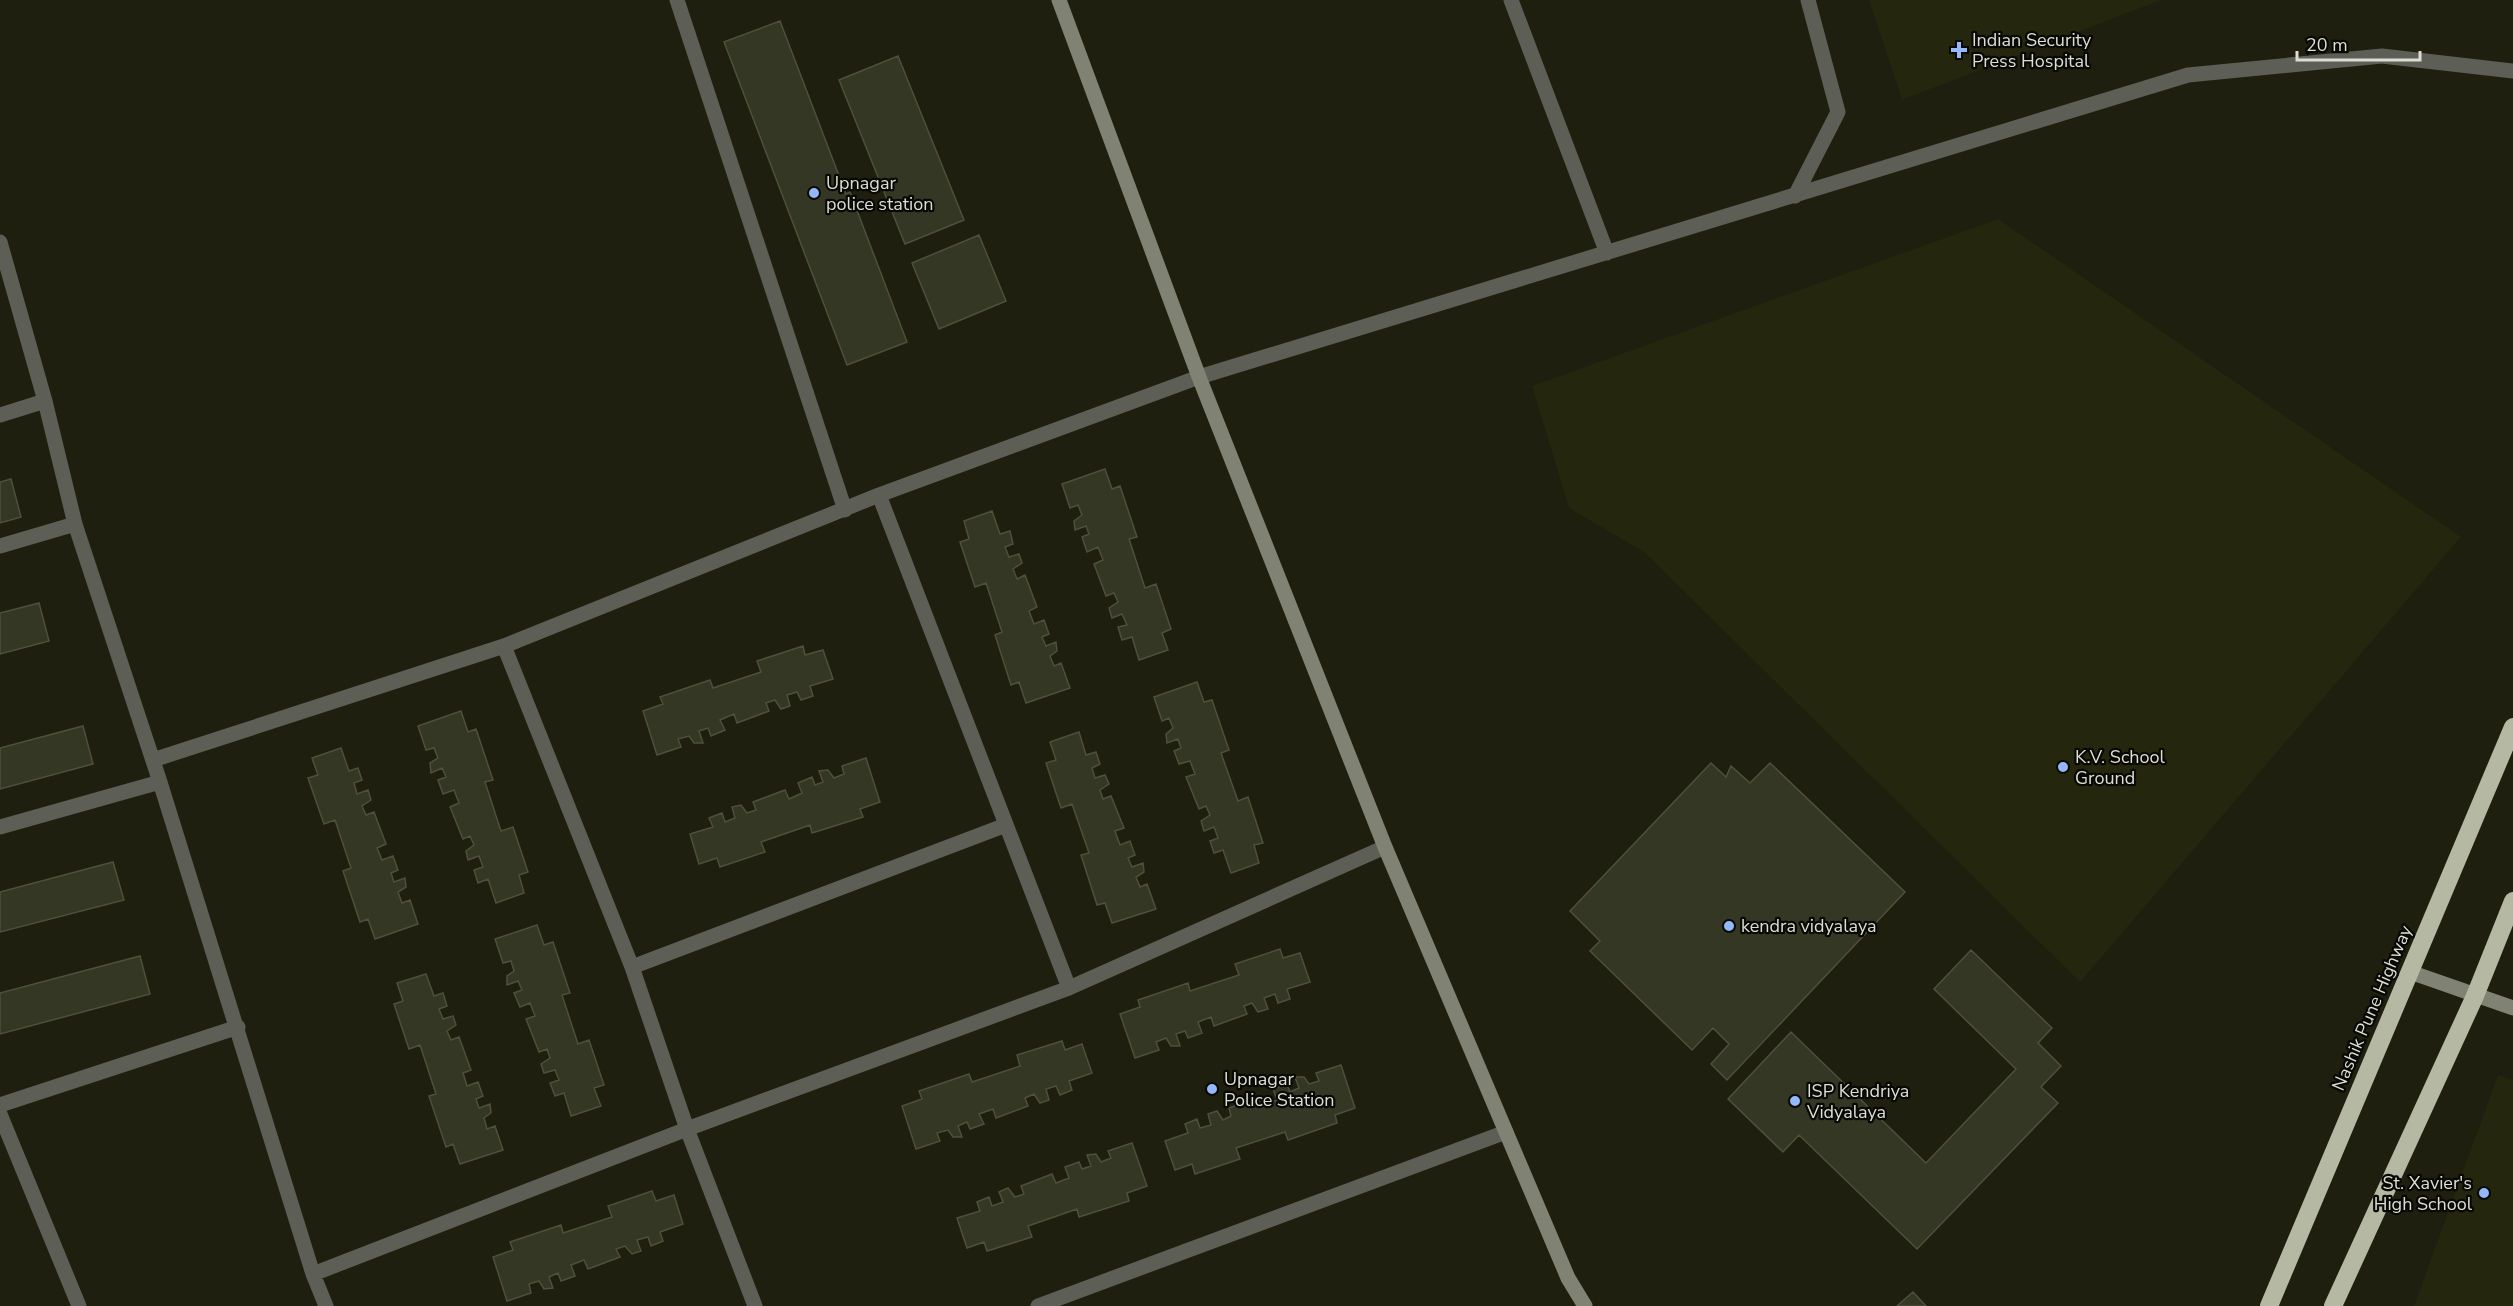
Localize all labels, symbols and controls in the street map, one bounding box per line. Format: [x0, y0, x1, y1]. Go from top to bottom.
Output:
scale bar [2297, 24, 2420, 62]
place label: Indian Security Press Hospital [1972, 28, 2092, 73]
text: 20 m [2306, 33, 2348, 57]
marker: Indian Security Press Hospital [1950, 41, 1968, 59]
place label: Upnagar police station [826, 171, 933, 216]
marker: Upnagar police station [807, 186, 821, 200]
place label: K.V. School Ground [2075, 745, 2165, 790]
marker: K.V. School Ground [2056, 760, 2070, 774]
place label: kendra vidyalaya [1741, 914, 1877, 938]
marker: kendra vidyalaya [1722, 919, 1736, 933]
street label: Nashik Pune Highway [2326, 921, 2418, 1094]
place label: Upnagar Police Station [1224, 1067, 1334, 1112]
place label: ISP Kendriya Vidyalaya [1806, 1079, 1909, 1124]
marker: Upnagar Police Station [1205, 1082, 1219, 1096]
marker: ISP Kendriya Vidyalaya [1788, 1094, 1802, 1108]
place label: St. Xavier's High School [2374, 1171, 2473, 1216]
marker: St. Xavier's High School [2477, 1186, 2491, 1200]

